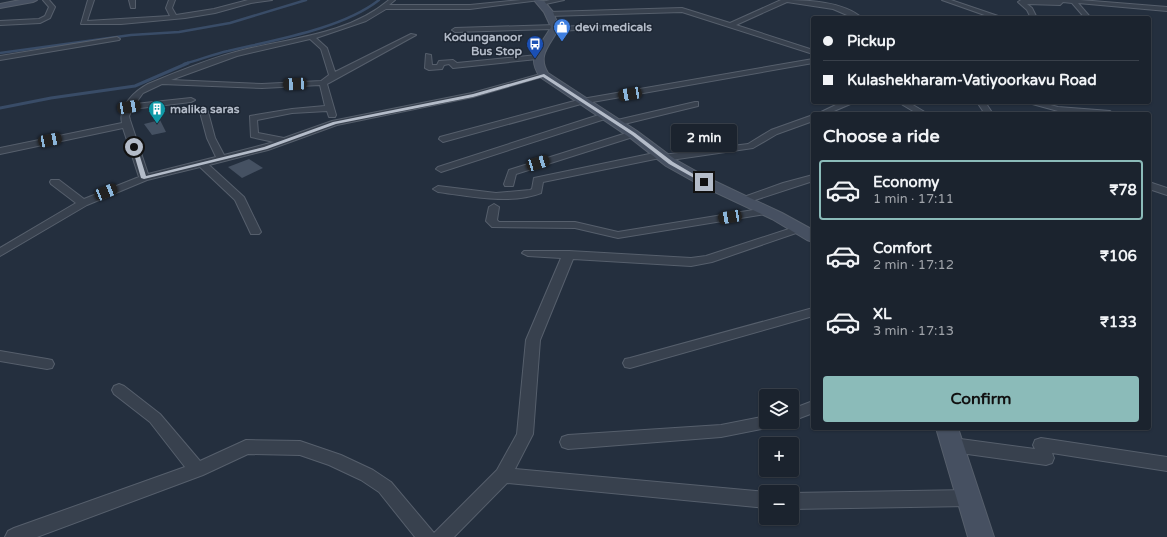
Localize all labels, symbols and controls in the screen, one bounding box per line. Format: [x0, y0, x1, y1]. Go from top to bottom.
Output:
shop icon: devi medicals [552, 17, 572, 42]
place label: devi medicals [575, 20, 652, 34]
place label: Kodunganoor Bus Stop [444, 30, 522, 59]
text: Pickup [847, 32, 895, 50]
bus stop icon: Kodunganoor Bus Stop [525, 34, 545, 59]
text: Kulashekharam-Vatiyoorkavu Road [847, 71, 1097, 89]
car [283, 77, 307, 91]
car [617, 86, 643, 102]
car [116, 99, 142, 115]
building icon: malika saras [147, 99, 167, 124]
place label: malika saras [170, 102, 240, 116]
callout: 2 min [671, 124, 737, 152]
text: Choose a ride [823, 125, 940, 147]
text: 2 min [687, 130, 721, 146]
car [37, 132, 63, 148]
route start [125, 138, 143, 156]
car [525, 154, 551, 172]
icon: car [825, 172, 861, 208]
route end [695, 173, 713, 191]
text: Economy [873, 173, 939, 191]
text: ₹78 [1109, 181, 1137, 199]
car [93, 182, 119, 202]
text: 1 min · 17:11 [873, 191, 954, 207]
car [717, 209, 743, 225]
icon: car [825, 238, 861, 274]
text: Comfort [873, 239, 932, 257]
text: ₹106 [1100, 247, 1137, 265]
text: 2 min · 17:12 [873, 257, 954, 273]
icon: car [825, 304, 861, 340]
text: XL [873, 305, 892, 323]
text: ₹133 [1100, 313, 1137, 331]
text: 3 min · 17:13 [873, 323, 954, 339]
button: Confirm [823, 376, 1139, 422]
map controls [759, 389, 799, 525]
button: layers [759, 389, 799, 429]
button: + [759, 437, 799, 477]
button: − [759, 485, 799, 525]

